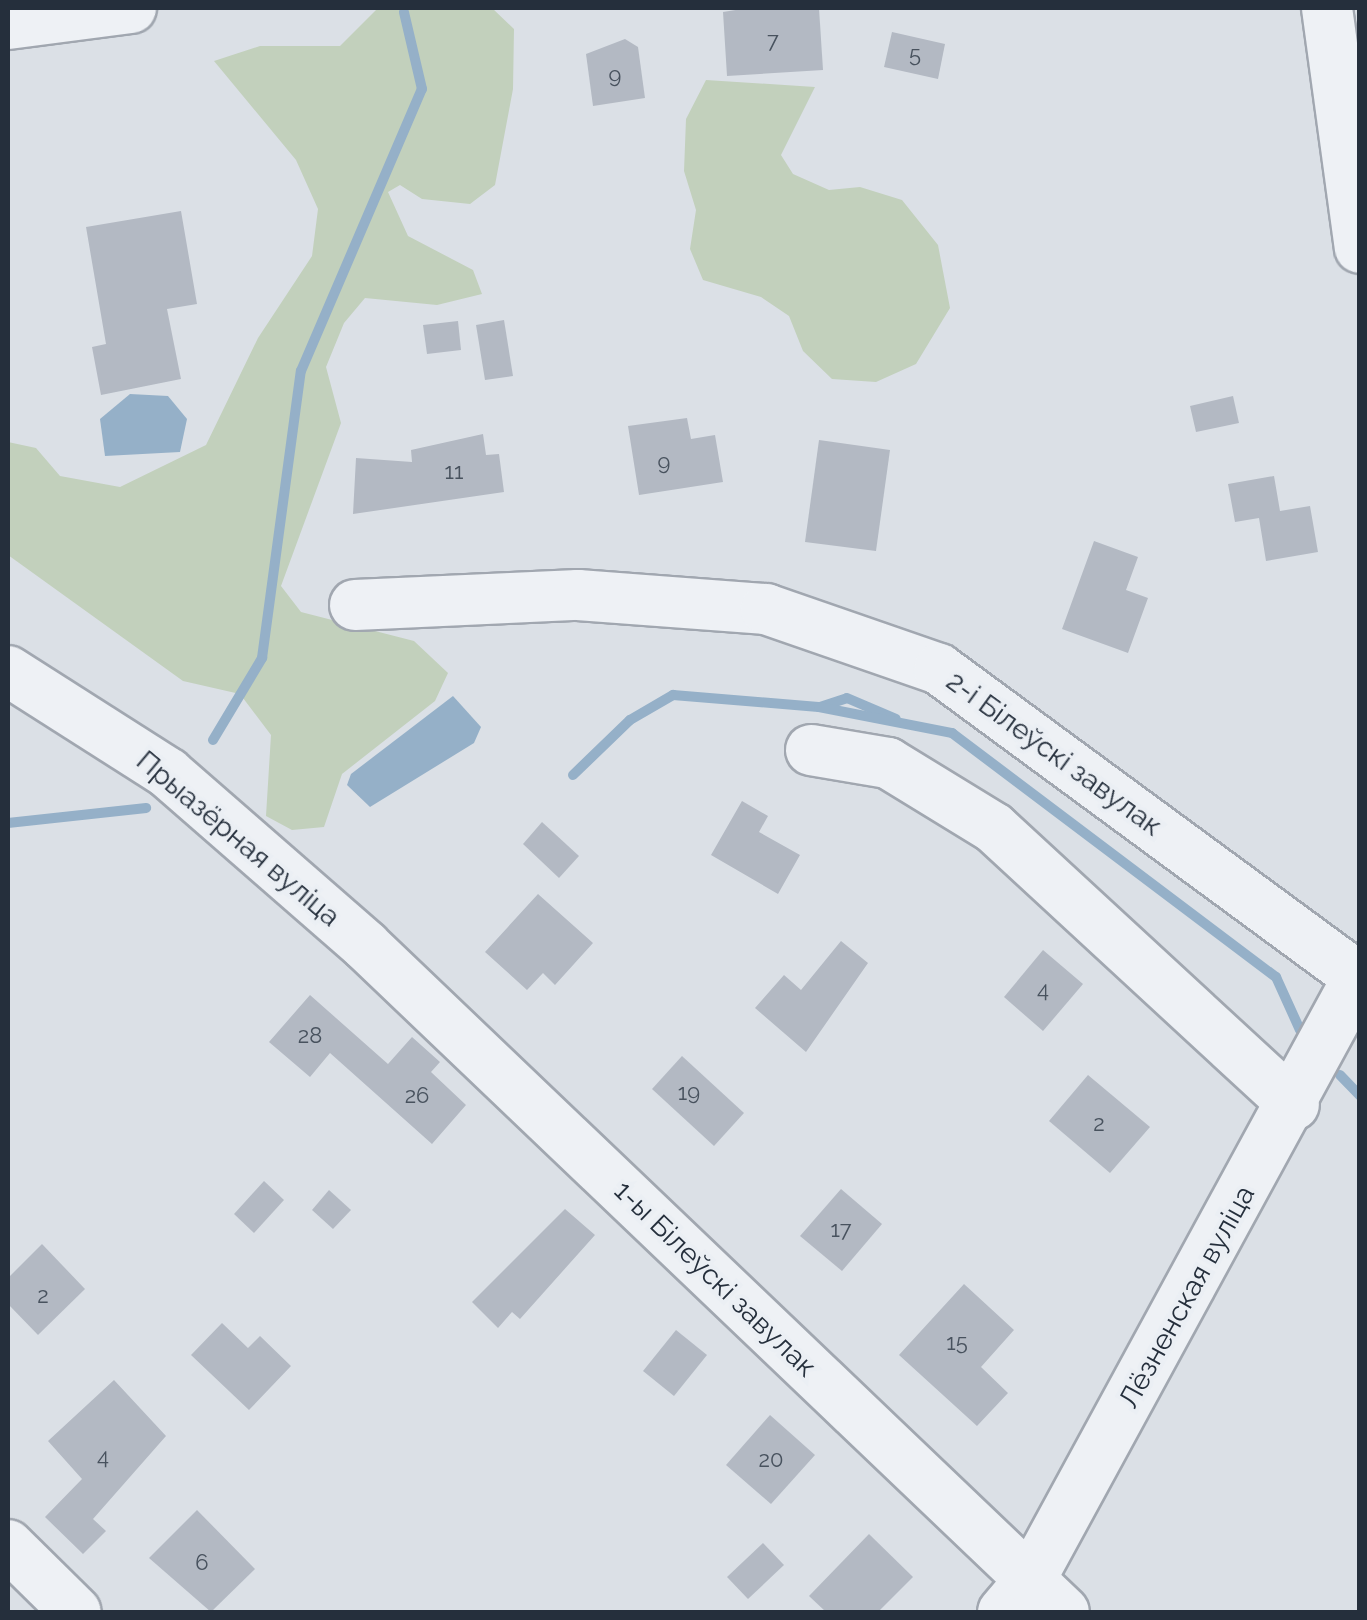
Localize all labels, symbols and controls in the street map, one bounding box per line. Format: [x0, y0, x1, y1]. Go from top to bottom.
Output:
house number: 7 [767, 28, 779, 54]
house number: 5 [909, 42, 921, 68]
house number: 9 [609, 63, 621, 89]
house number: 9 [658, 450, 670, 476]
house number: 11 [445, 459, 463, 485]
street label: 2-і Білеўскі завулак [940, 665, 1168, 843]
street label: Прыазёрная вуліца [130, 744, 346, 934]
house number: 4 [1037, 977, 1049, 1003]
house number: 28 [298, 1023, 322, 1049]
house number: 19 [678, 1080, 700, 1106]
house number: 26 [405, 1083, 429, 1109]
house number: 2 [1093, 1111, 1105, 1137]
street label: 1-ы Білеўскі завулак [607, 1174, 823, 1384]
street label: Лёзненская вуліца [1112, 1180, 1262, 1414]
house number: 17 [830, 1217, 852, 1243]
house number: 2 [37, 1283, 49, 1309]
house number: 15 [946, 1330, 968, 1356]
house number: 4 [97, 1444, 109, 1470]
house number: 20 [759, 1447, 783, 1473]
house number: 6 [195, 1550, 209, 1576]

